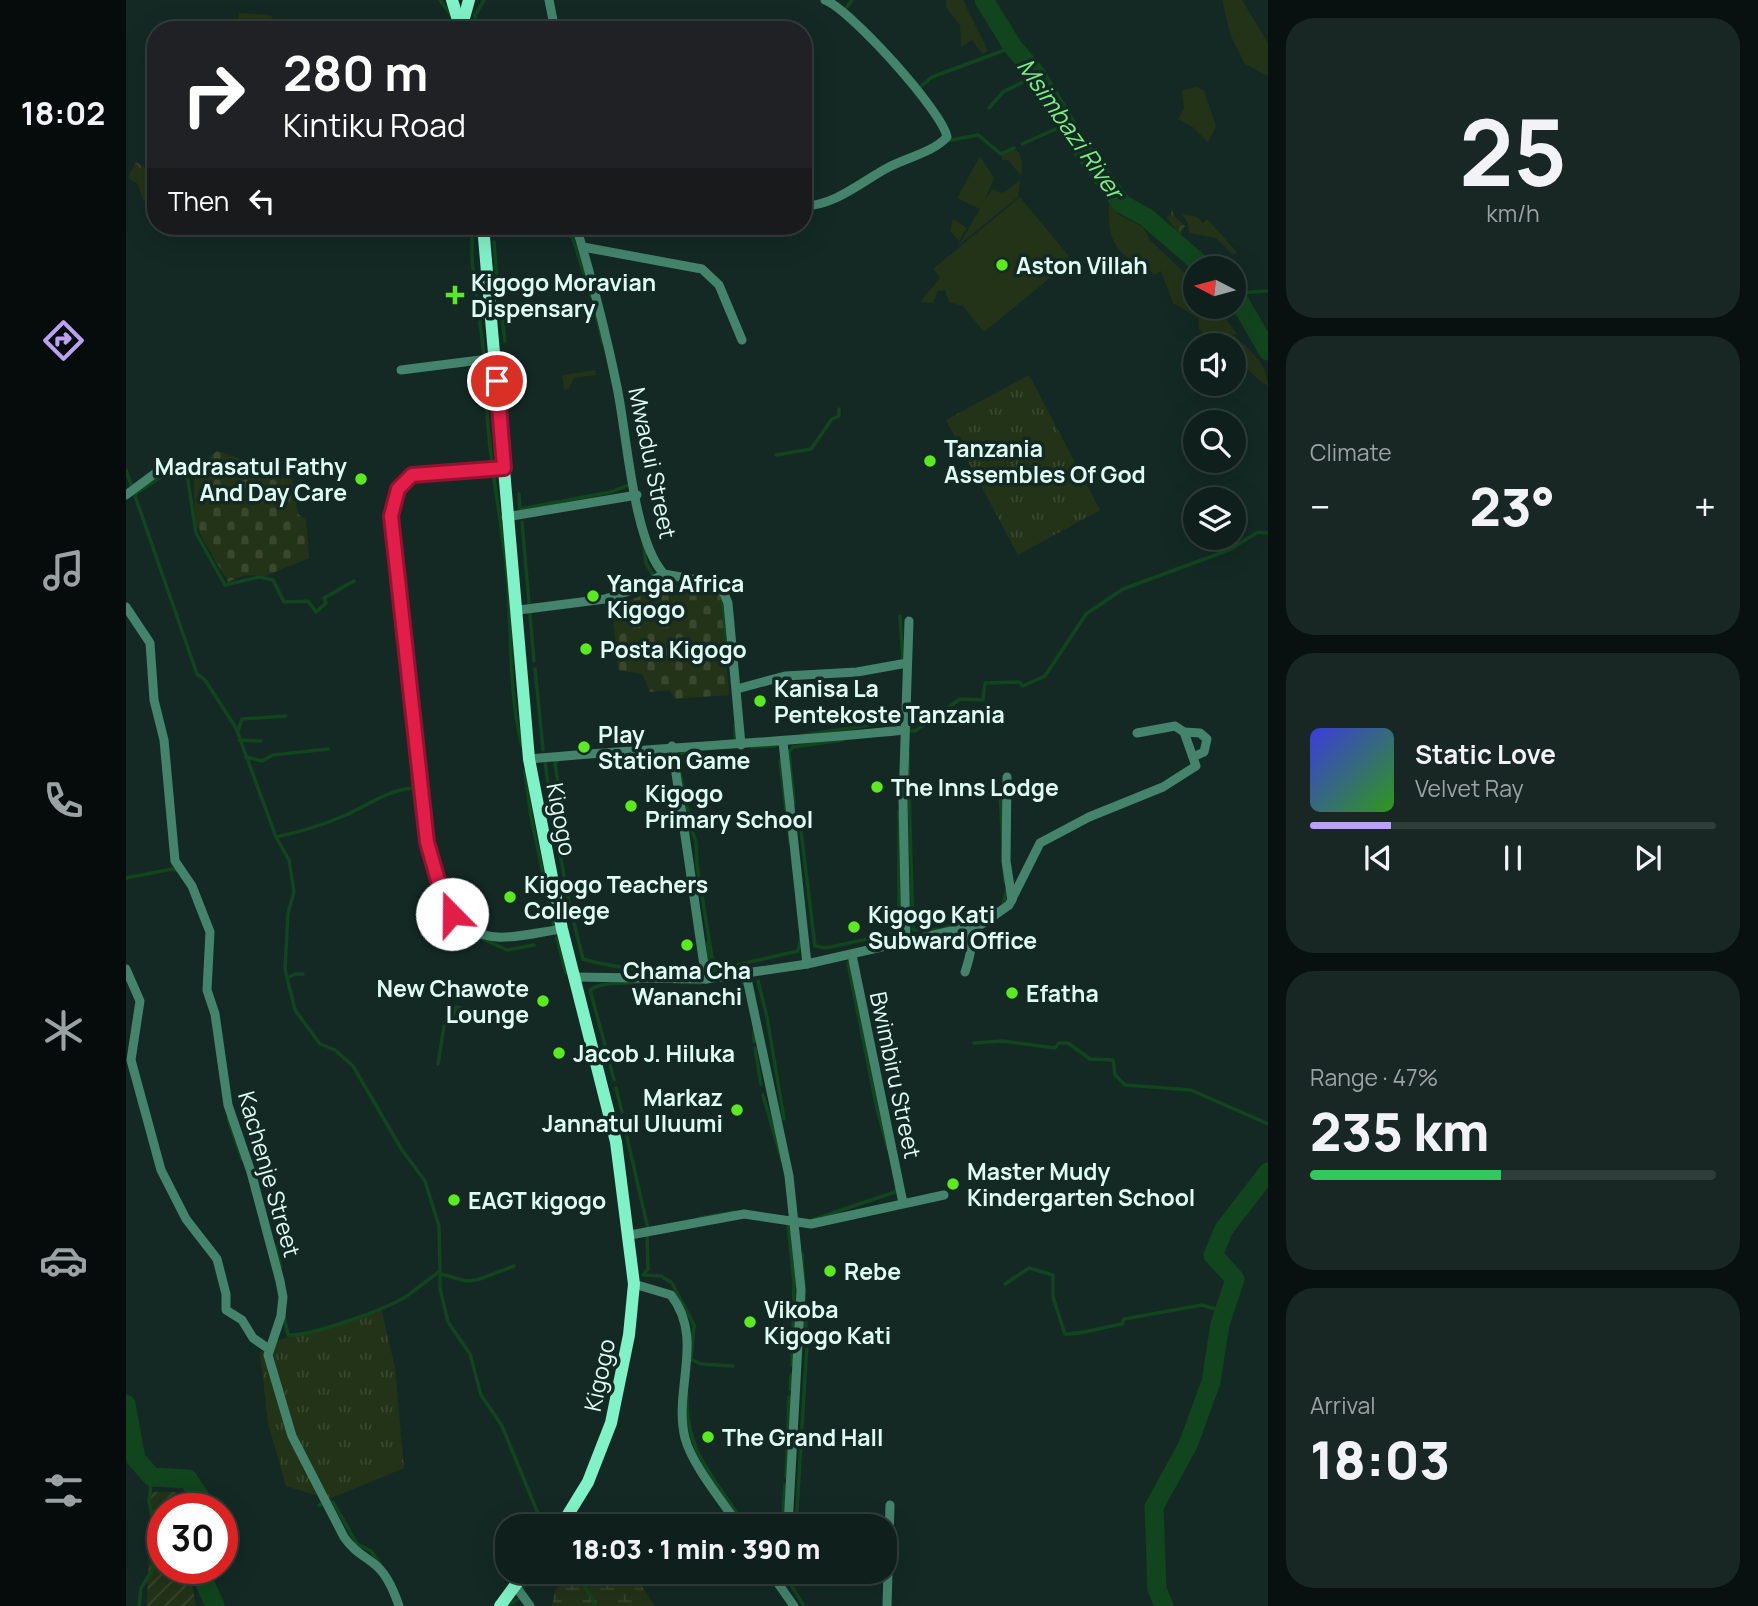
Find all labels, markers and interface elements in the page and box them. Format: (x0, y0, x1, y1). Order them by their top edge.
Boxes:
text: 280 m (283, 39, 428, 106)
icon: right (168, 49, 259, 140)
water label: Msimbazi River (1010, 51, 1134, 208)
text: 25 (1459, 89, 1567, 213)
text: 18:02 (21, 91, 105, 135)
text: Kintiku Road (283, 103, 466, 147)
icon: left (243, 182, 281, 220)
text: Then (168, 183, 229, 219)
text: km/h (1486, 197, 1540, 229)
place label: Aston Villah (1016, 249, 1148, 281)
north arrow (1183, 256, 1246, 318)
map controls (1183, 256, 1246, 550)
marker: Aston Villah (994, 257, 1010, 273)
place label: Kigogo Moravian Dispensary (471, 266, 656, 324)
marker: Kigogo Moravian Dispensary (445, 285, 465, 305)
icon: directions (39, 316, 88, 365)
button: sound (1183, 333, 1246, 396)
pin (467, 351, 527, 411)
icon: arrive (478, 362, 516, 400)
street label: Mwadui Street (621, 384, 685, 542)
button: search (1183, 410, 1246, 473)
place label: Tanzania Assembles Of God (944, 432, 1146, 490)
text: Climate (1310, 436, 1392, 468)
place label: Madrasatul Fathy And Day Care (155, 450, 347, 508)
marker: Tanzania Assembles Of God (922, 453, 938, 469)
marker: Madrasatul Fathy And Day Care (353, 471, 369, 487)
text: 23° (1470, 471, 1555, 542)
text: − (1310, 480, 1331, 532)
text: + (1694, 480, 1716, 532)
button: layers (1183, 487, 1246, 550)
icon: music (39, 546, 88, 595)
place label: Yanga Africa Kigogo (607, 567, 744, 625)
marker: Yanga Africa Kigogo (585, 588, 601, 604)
place label: Posta Kigogo (600, 633, 747, 665)
marker: Posta Kigogo (578, 641, 594, 657)
place label: Kanisa La Pentekoste Tanzania (774, 672, 1005, 730)
marker: Kanisa La Pentekoste Tanzania (752, 693, 768, 709)
place label: Play Station Game (598, 718, 751, 776)
text: Static Love (1415, 736, 1556, 772)
marker: Play Station Game (576, 739, 592, 755)
place label: The Inns Lodge (891, 771, 1059, 803)
text: Velvet Ray (1415, 772, 1524, 804)
icon: phone (39, 776, 88, 825)
place label: Kigogo Primary School (645, 777, 813, 835)
marker: The Inns Lodge (869, 779, 885, 795)
street label: Kigogo (539, 780, 585, 858)
marker: Kigogo Primary School (623, 798, 639, 814)
icon: previous (1359, 839, 1397, 877)
icon: pause (1494, 839, 1532, 877)
icon: next (1629, 839, 1667, 877)
place label: Kigogo Teachers College (524, 868, 708, 926)
position arrow (415, 877, 489, 951)
marker: Kigogo Teachers College (502, 889, 518, 905)
place label: Kigogo Kati Subward Office (868, 898, 1037, 956)
marker: Kigogo Kati Subward Office (846, 919, 862, 935)
marker: Chama Cha Wananchi (679, 937, 695, 953)
place label: Chama Cha Wananchi (623, 954, 751, 1012)
place label: New Chawote Lounge (377, 972, 529, 1030)
place label: Efatha (1026, 977, 1099, 1009)
marker: Efatha (1004, 985, 1020, 1001)
street label: Bwimbiru Street (863, 989, 929, 1161)
marker: New Chawote Lounge (535, 993, 551, 1009)
icon: climate (39, 1006, 88, 1055)
place label: Jacob J. Hiluka (573, 1037, 735, 1069)
marker: Jacob J. Hiluka (551, 1045, 567, 1061)
text: Range · 47% (1310, 1061, 1438, 1093)
place label: Markaz Jannatul Uluumi (542, 1081, 723, 1139)
street label: Kachenje Street (231, 1087, 309, 1261)
text: 235 km (1310, 1096, 1490, 1167)
marker: Markaz Jannatul Uluumi (729, 1102, 745, 1118)
place label: Master Mudy Kindergarten School (967, 1155, 1195, 1213)
marker: Master Mudy Kindergarten School (945, 1176, 961, 1192)
place label: EAGT kigogo (468, 1184, 606, 1216)
marker: EAGT kigogo (446, 1192, 462, 1208)
icon: car (39, 1236, 88, 1285)
place label: Rebe (844, 1255, 901, 1287)
marker: Rebe (822, 1263, 838, 1279)
place label: Vikoba Kigogo Kati (764, 1293, 891, 1351)
marker: Vikoba Kigogo Kati (742, 1314, 758, 1330)
street label: Kigogo (576, 1336, 622, 1414)
text: Arrival (1310, 1389, 1376, 1421)
place label: The Grand Hall (722, 1421, 884, 1453)
text: 18:03 (1310, 1424, 1450, 1495)
marker: The Grand Hall (700, 1429, 716, 1445)
icon: filters (39, 1466, 88, 1515)
speed limit sign: 30 (147, 1493, 238, 1584)
text: 18:03 · 1 min · 390 m (572, 1531, 820, 1567)

